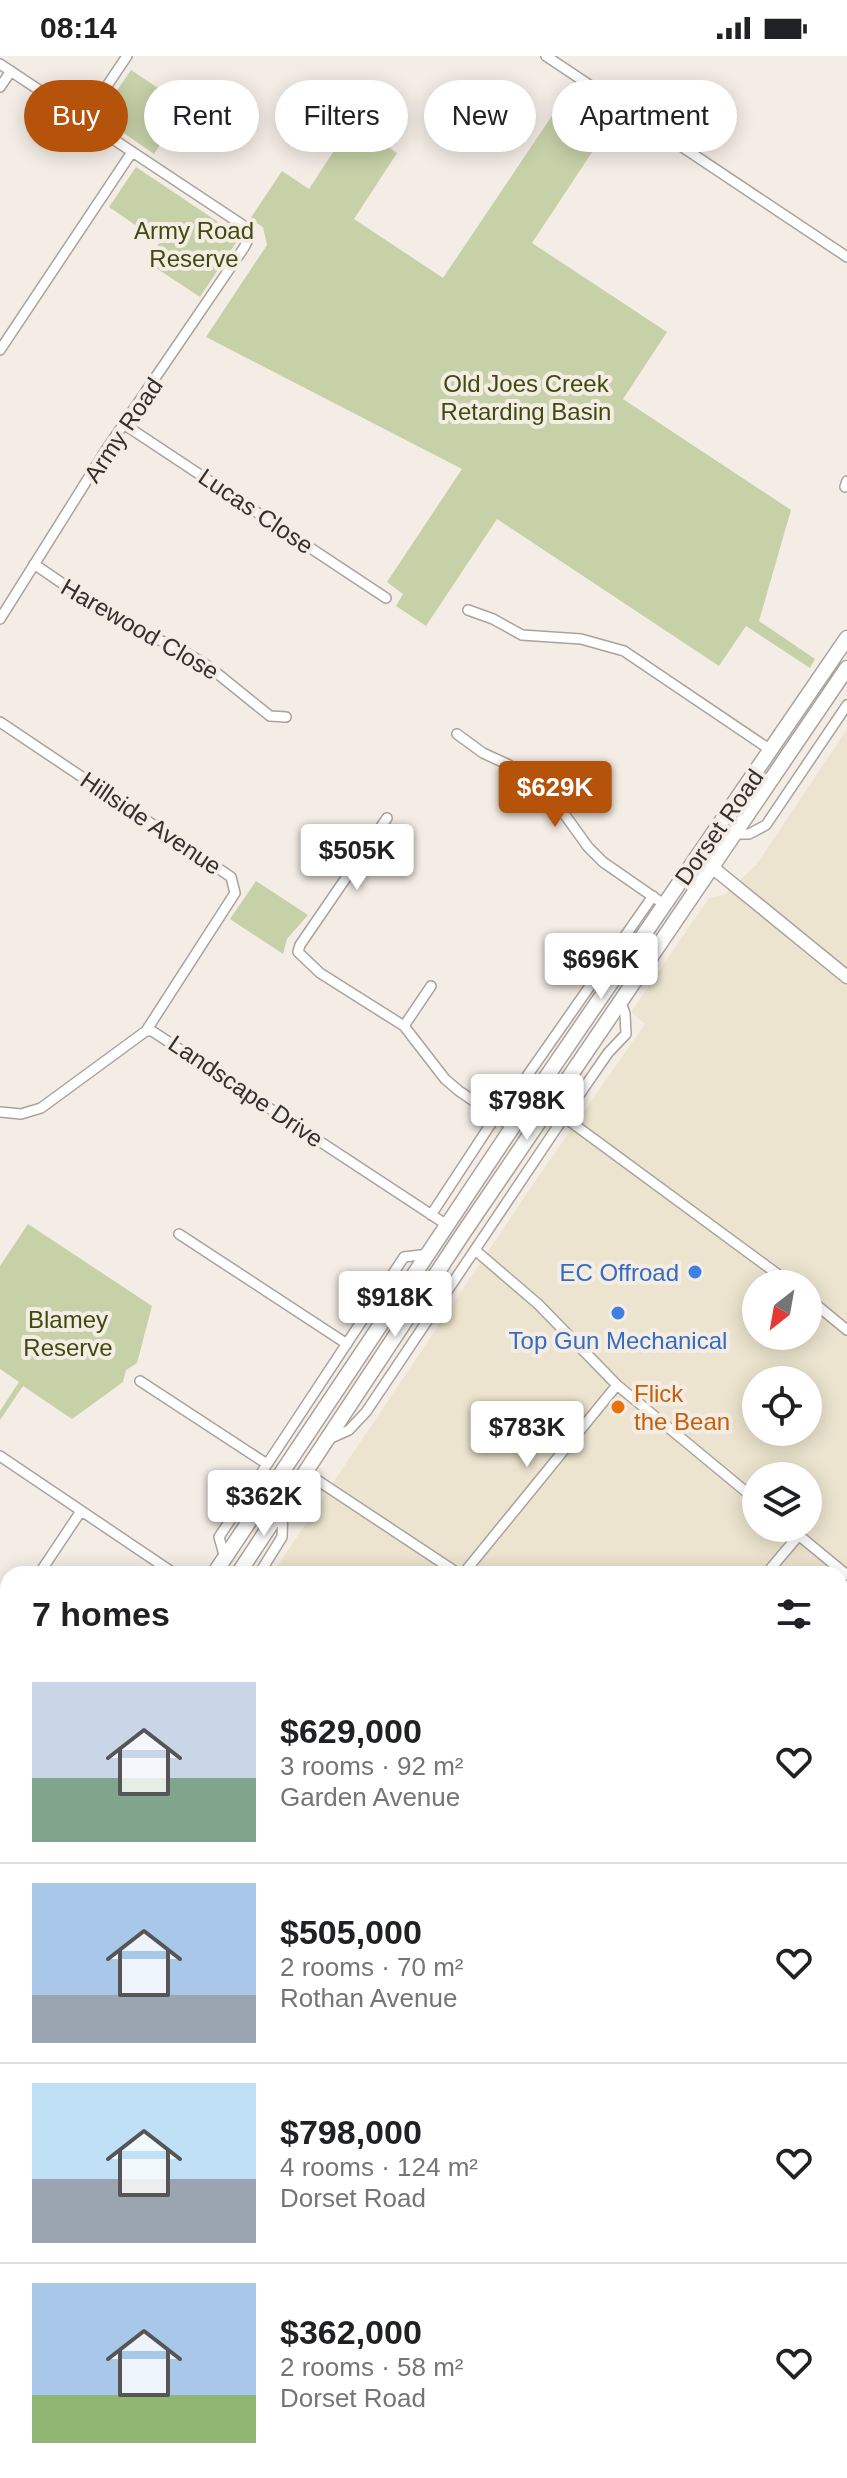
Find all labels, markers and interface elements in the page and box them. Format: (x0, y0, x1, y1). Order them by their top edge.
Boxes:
text: 08:14 (40, 11, 117, 44)
chip: Buy (24, 80, 128, 152)
chip: Rent (144, 80, 259, 152)
chip: Filters (275, 80, 408, 152)
chip: New (424, 80, 536, 152)
chip: Apartment (552, 80, 737, 152)
park label: Army Road Reserve (134, 217, 254, 272)
park label: Old Joes Creek Retarding Basin (441, 370, 611, 425)
street label: Army Road (78, 373, 168, 487)
street label: Lucas Close (194, 463, 318, 559)
street label: Harewood Close (56, 573, 224, 685)
pin: $629K (499, 761, 611, 829)
street label: Dorset Road (669, 764, 769, 890)
street label: Hillside Avenue (76, 766, 226, 880)
text: $629K (517, 772, 593, 802)
pin: $505K (301, 824, 413, 892)
text: $505K (319, 835, 395, 865)
pin: $696K (545, 933, 657, 1001)
text: $696K (563, 944, 639, 974)
street label: Landscape Drive (164, 1029, 328, 1153)
pin: $798K (471, 1074, 583, 1142)
text: $798K (489, 1085, 565, 1115)
place label: EC Offroad (559, 1259, 679, 1286)
marker: EC Offroad (686, 1263, 704, 1281)
north arrow (742, 1270, 822, 1350)
map controls (742, 1270, 822, 1542)
pin: $918K (339, 1271, 451, 1339)
text: $918K (357, 1282, 433, 1312)
marker: Top Gun Mechanical (609, 1304, 627, 1322)
park label: Blamey Reserve (23, 1306, 113, 1361)
place label: Top Gun Mechanical (509, 1327, 727, 1354)
button: locate (742, 1366, 822, 1446)
place label: Flick the Bean (634, 1380, 730, 1435)
marker: Flick the Bean (609, 1398, 627, 1416)
pin: $783K (471, 1401, 583, 1469)
text: $783K (489, 1412, 565, 1442)
button: layers (742, 1462, 822, 1542)
pin: $362K (208, 1470, 320, 1538)
text: $362K (226, 1481, 302, 1511)
icon: filters (772, 1592, 816, 1636)
text: 7 homes (32, 1595, 170, 1633)
text: $629,000 (280, 1712, 422, 1750)
icon: home (96, 1714, 192, 1810)
icon: heart (772, 1740, 816, 1784)
text: 3 rooms · 92 m² (280, 1751, 464, 1781)
text: Garden Avenue (280, 1782, 460, 1812)
text: $505,000 (280, 1913, 422, 1951)
icon: home (96, 1915, 192, 2011)
icon: heart (772, 1941, 816, 1985)
text: 2 rooms · 70 m² (280, 1952, 464, 1982)
text: Rothan Avenue (280, 1983, 457, 2013)
text: $798,000 (280, 2113, 422, 2151)
icon: home (96, 2115, 192, 2211)
icon: heart (772, 2141, 816, 2185)
text: 4 rooms · 124 m² (280, 2152, 478, 2182)
text: Dorset Road (280, 2183, 426, 2213)
text: $362,000 (280, 2313, 422, 2351)
icon: home (96, 2315, 192, 2411)
icon: heart (772, 2341, 816, 2385)
text: 2 rooms · 58 m² (280, 2352, 464, 2382)
text: Dorset Road (280, 2383, 426, 2413)

